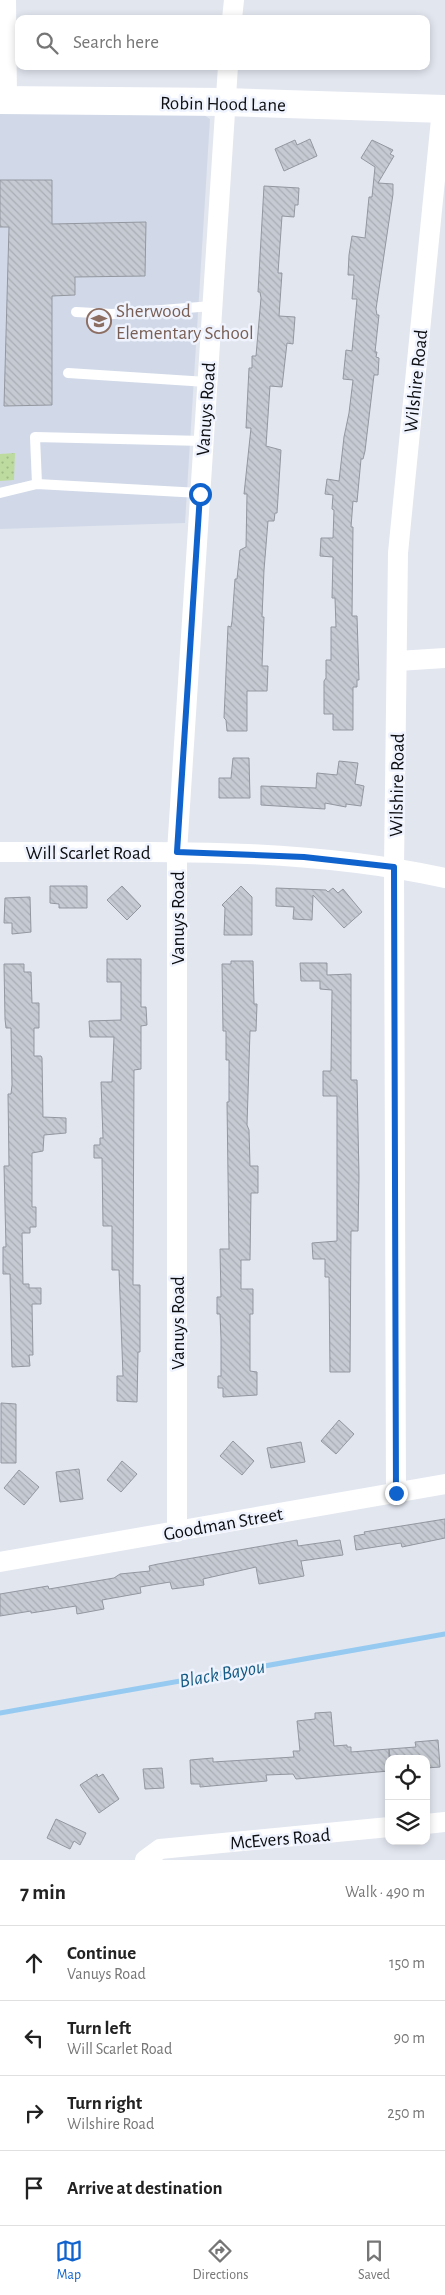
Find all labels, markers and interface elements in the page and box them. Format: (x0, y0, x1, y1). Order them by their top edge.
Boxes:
search box (15, 15, 430, 70)
icon: search (33, 29, 61, 57)
text: Search here (73, 33, 159, 52)
street label: Robin Hood Lane (160, 94, 286, 115)
place label: Sherwood Elementary School (116, 302, 254, 343)
school or university icon: Sherwood Elementary School (86, 308, 112, 334)
street label: Wilshire Road (402, 329, 431, 434)
street label: Vanuys Road (194, 362, 219, 456)
route start (189, 483, 212, 506)
street label: Wilshire Road (387, 733, 408, 837)
street label: Will Scarlet Road (26, 844, 151, 863)
street label: Vanuys Road (169, 871, 188, 965)
street label: Vanuys Road (169, 1276, 188, 1370)
route end (385, 1482, 408, 1505)
street label: Goodman Street (162, 1505, 284, 1544)
water label: Black Bayou (178, 1657, 267, 1691)
map controls (385, 1755, 430, 1845)
button: locate (385, 1755, 430, 1800)
button: layers (385, 1800, 430, 1845)
street label: McEvers Road (229, 1826, 331, 1853)
text: 7 min (20, 1882, 66, 1903)
text: Walk · 490 m (345, 1884, 425, 1900)
text: Continue (67, 1944, 136, 1963)
icon: ahead (20, 1949, 48, 1977)
text: 150 m (389, 1955, 425, 1971)
text: Vanuys Road (67, 1966, 146, 1982)
text: Turn left (67, 2019, 131, 2038)
icon: left (20, 2024, 48, 2052)
text: 90 m (394, 2030, 425, 2046)
text: Will Scarlet Road (67, 2041, 172, 2057)
text: Turn right (67, 2094, 142, 2113)
icon: right (20, 2099, 48, 2127)
text: 250 m (387, 2105, 425, 2121)
text: Wilshire Road (67, 2116, 154, 2132)
icon: arrive (20, 2174, 48, 2202)
text: Arrive at destination (67, 2179, 223, 2198)
tab: Map (55, 2237, 83, 2284)
tab: Directions (193, 2237, 248, 2284)
tab: Saved (358, 2237, 390, 2284)

